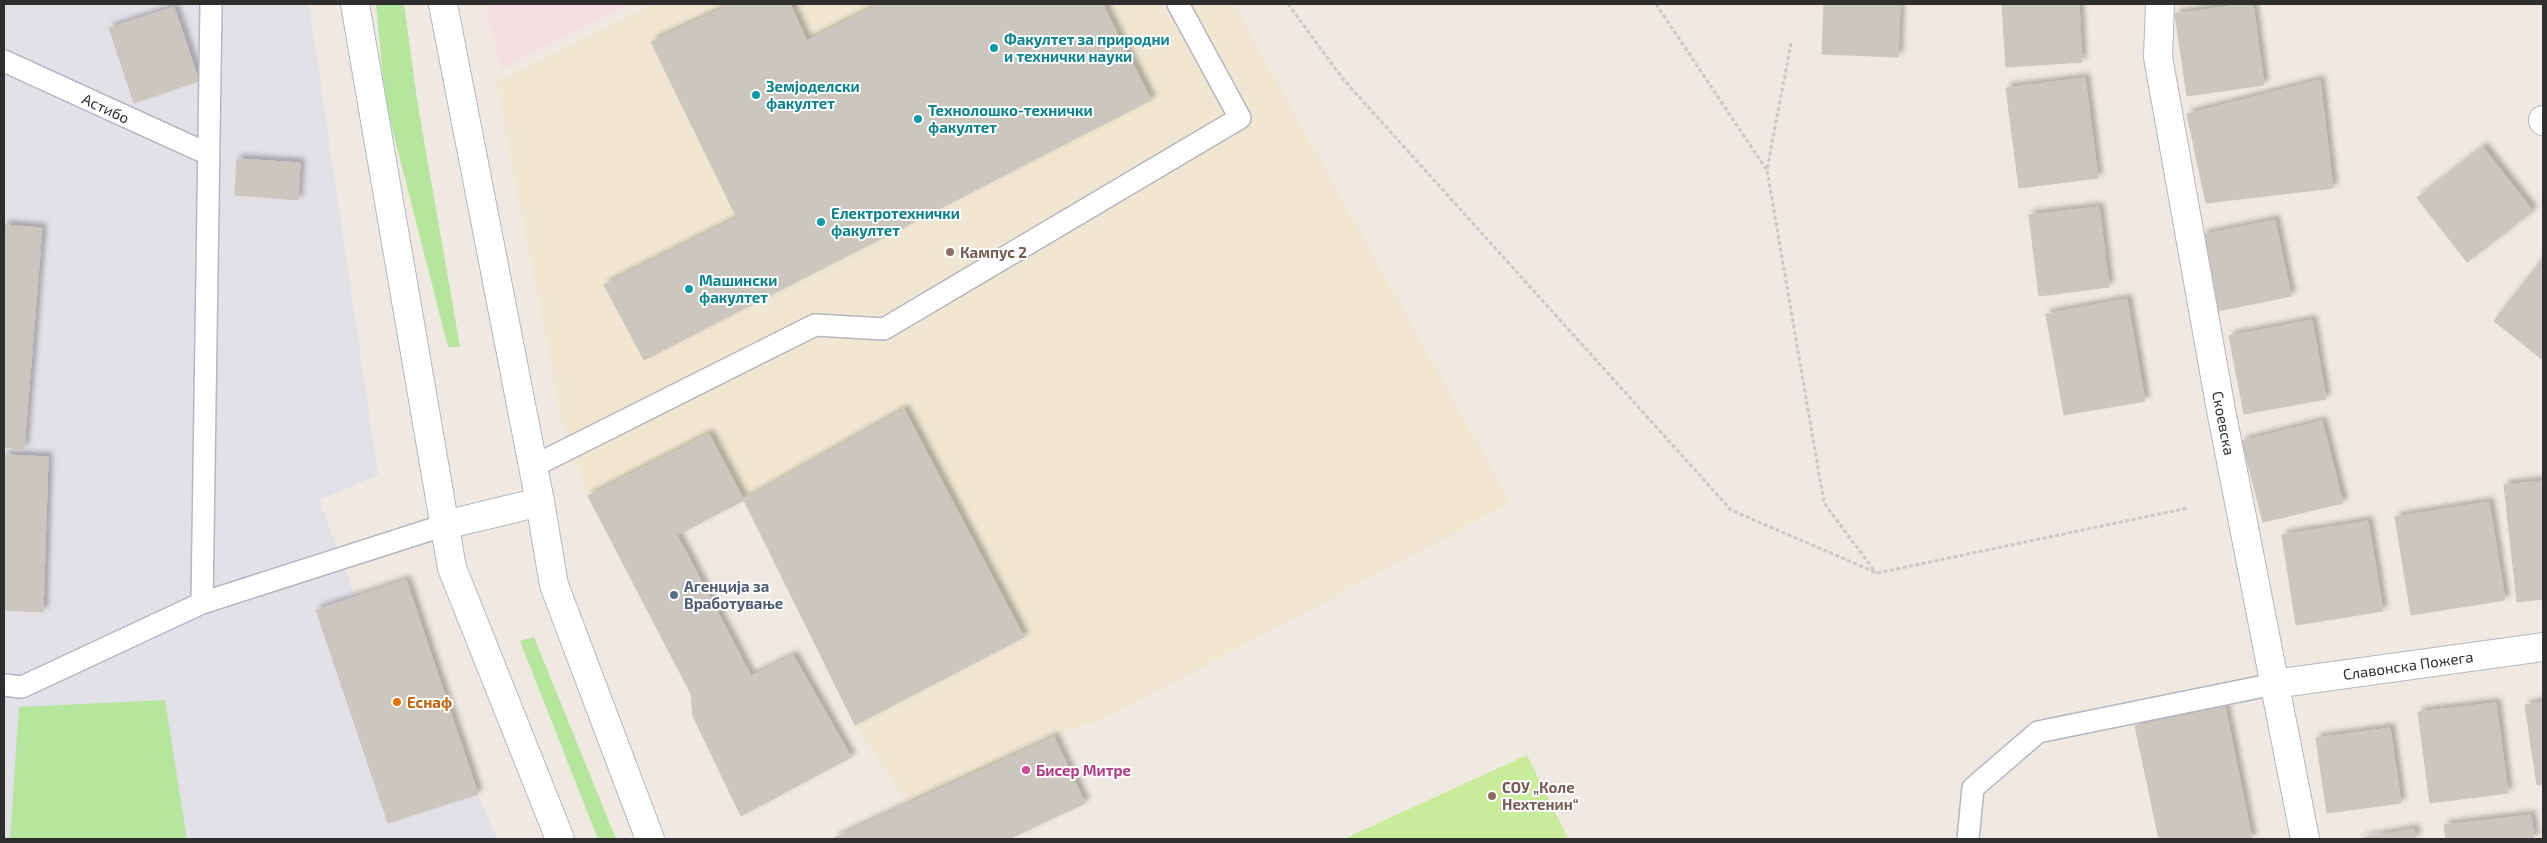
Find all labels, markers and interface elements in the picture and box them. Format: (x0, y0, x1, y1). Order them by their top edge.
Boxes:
place label: Факултет за природни и технички науки (1004, 30, 1170, 65)
marker: Факултет за природни и технички науки (988, 42, 1000, 54)
place label: Земјоделски факултет (766, 77, 860, 112)
street label: Астибо (80, 89, 132, 127)
marker: Земјоделски факултет (750, 89, 762, 101)
place label: Технолошко-технички факултет (928, 101, 1093, 136)
marker: Технолошко-технички факултет (912, 113, 924, 125)
place label: Електротехнички факултет (831, 204, 960, 239)
marker: Електротехнички факултет (815, 216, 827, 228)
place label: Кампус 2 (960, 243, 1027, 261)
marker: Кампус 2 (944, 246, 956, 258)
place label: Машински факултет (699, 271, 777, 306)
marker: Машински факултет (683, 283, 695, 295)
street label: Скоевска (2209, 389, 2239, 457)
place label: Агенција за Вработување (684, 577, 783, 612)
marker: Агенција за Вработување (668, 589, 680, 601)
street label: Славонска Пожега (2342, 647, 2474, 683)
place label: Еснаф (407, 693, 452, 711)
marker: Еснаф (391, 696, 403, 708)
place label: Бисер Митре (1036, 761, 1131, 779)
marker: Бисер Митре (1020, 764, 1032, 776)
place label: СОУ „Коле Нехтенин“ (1502, 778, 1579, 813)
marker: СОУ „Коле Нехтенин“ (1486, 790, 1498, 802)

